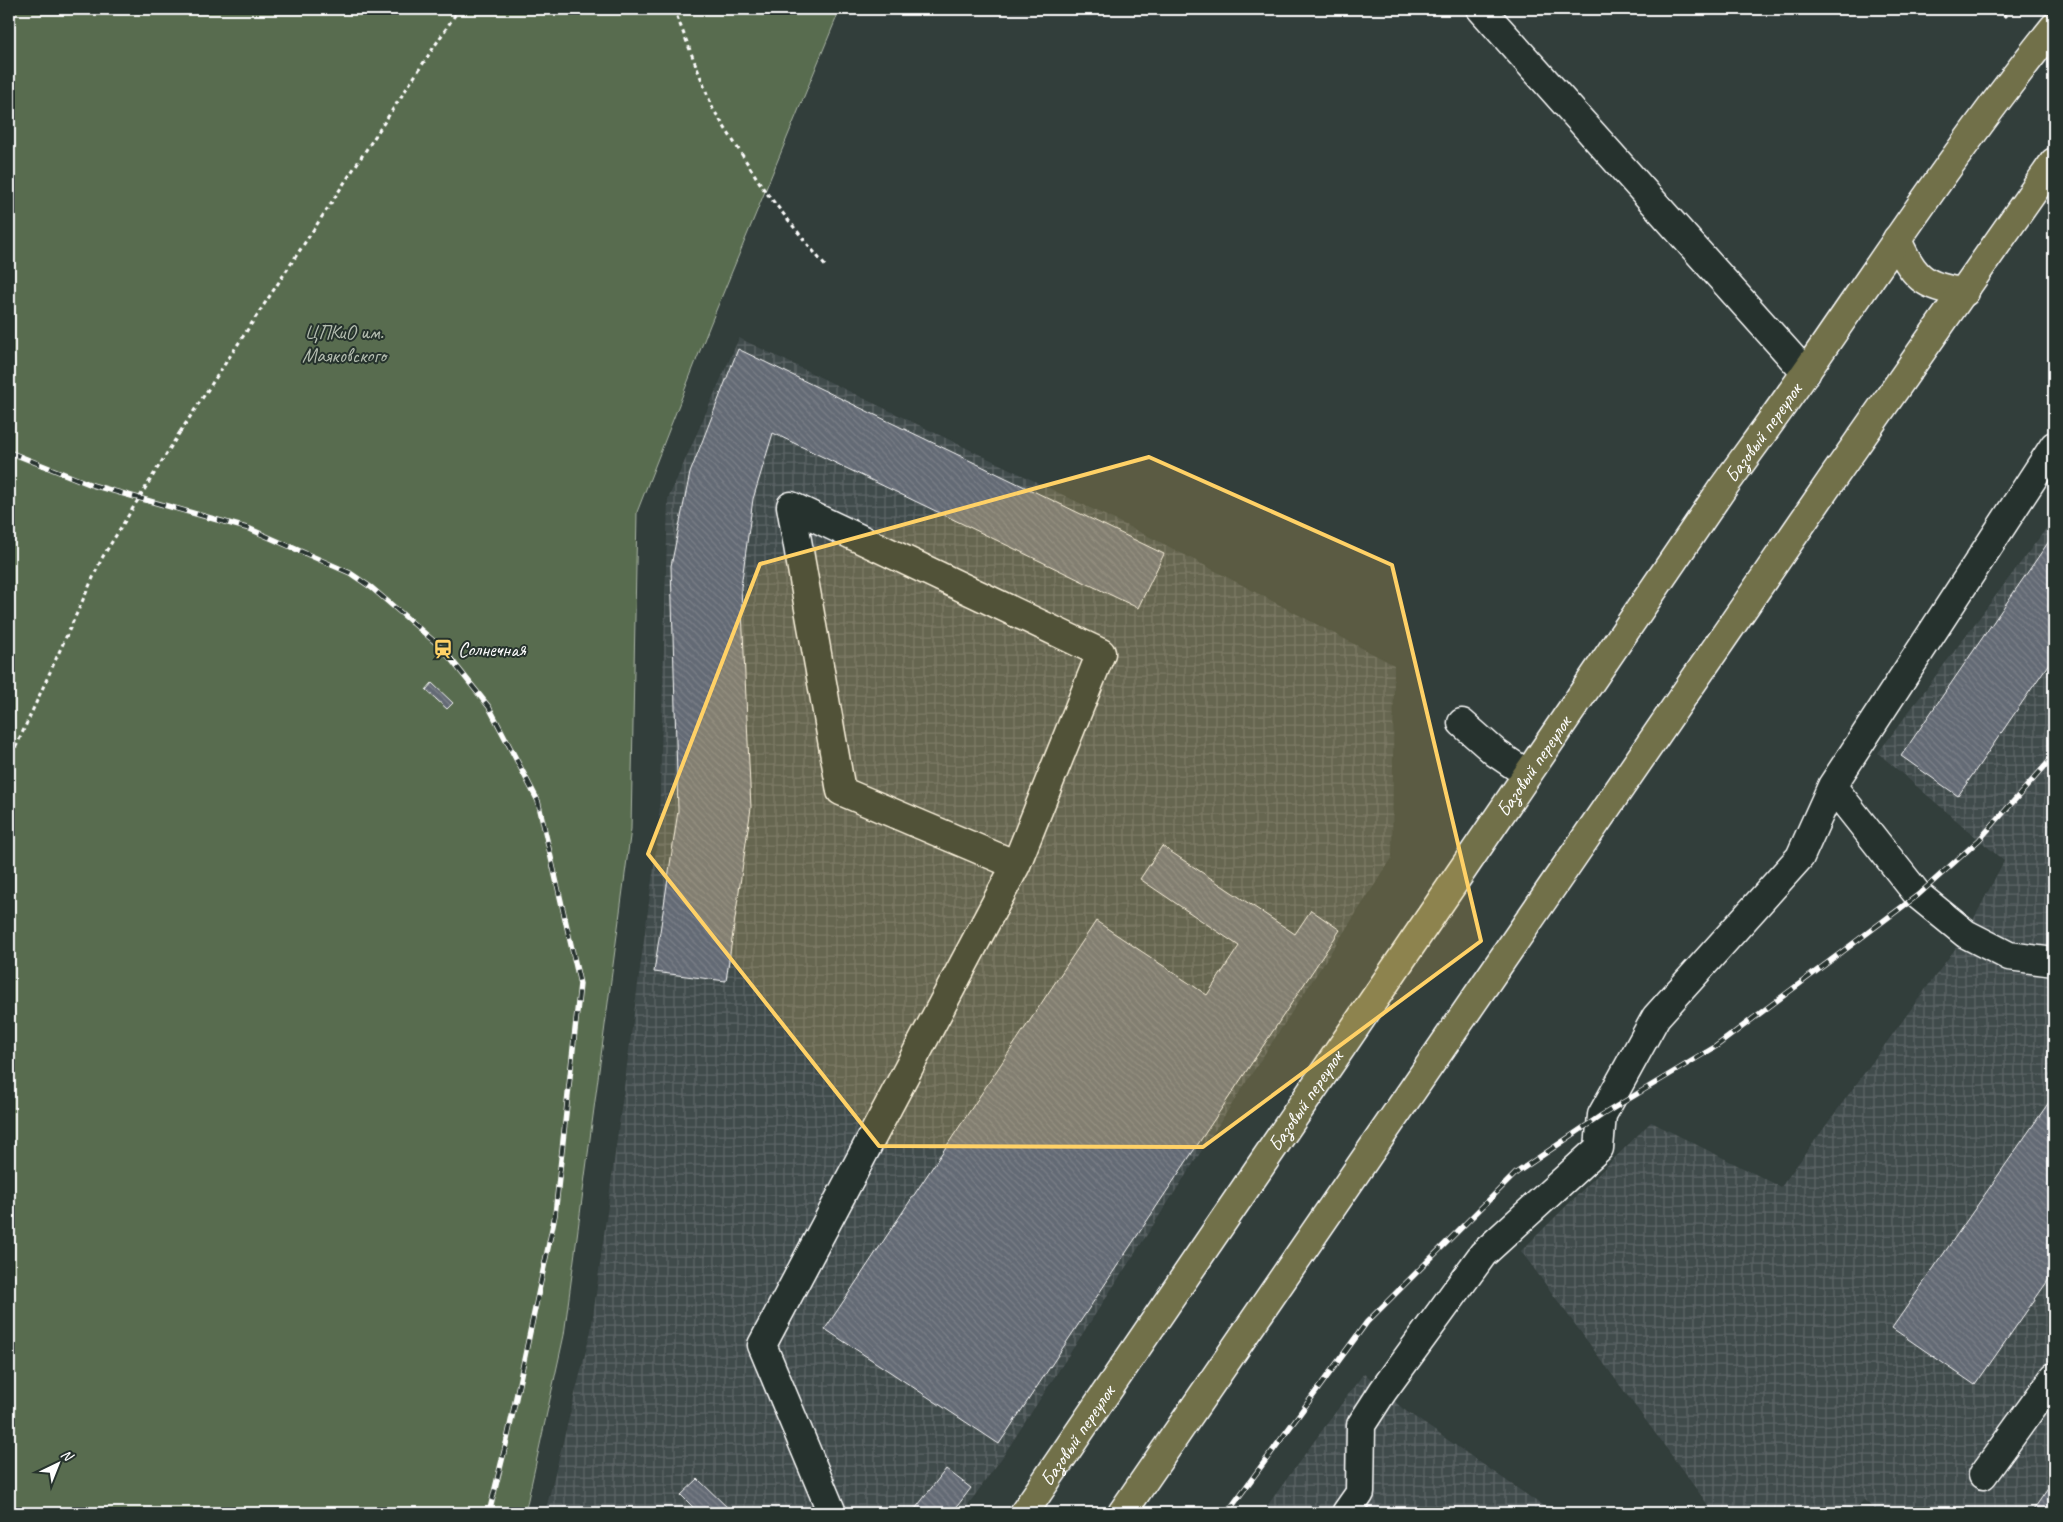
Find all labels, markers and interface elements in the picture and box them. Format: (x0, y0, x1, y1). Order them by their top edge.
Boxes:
park label: ЦПКиО им. Маяковского (302, 320, 388, 368)
street label: Базовый переулок (1719, 377, 1808, 487)
place label: Солнечная (458, 637, 526, 662)
station icon: Солнечная (432, 638, 454, 660)
street label: Базовый переулок (1490, 710, 1578, 821)
street label: Базовый переулок (1262, 1044, 1350, 1156)
street label: Базовый переулок (1034, 1379, 1121, 1491)
north arrow (32, 1440, 82, 1490)
text: N (58, 1446, 77, 1466)

